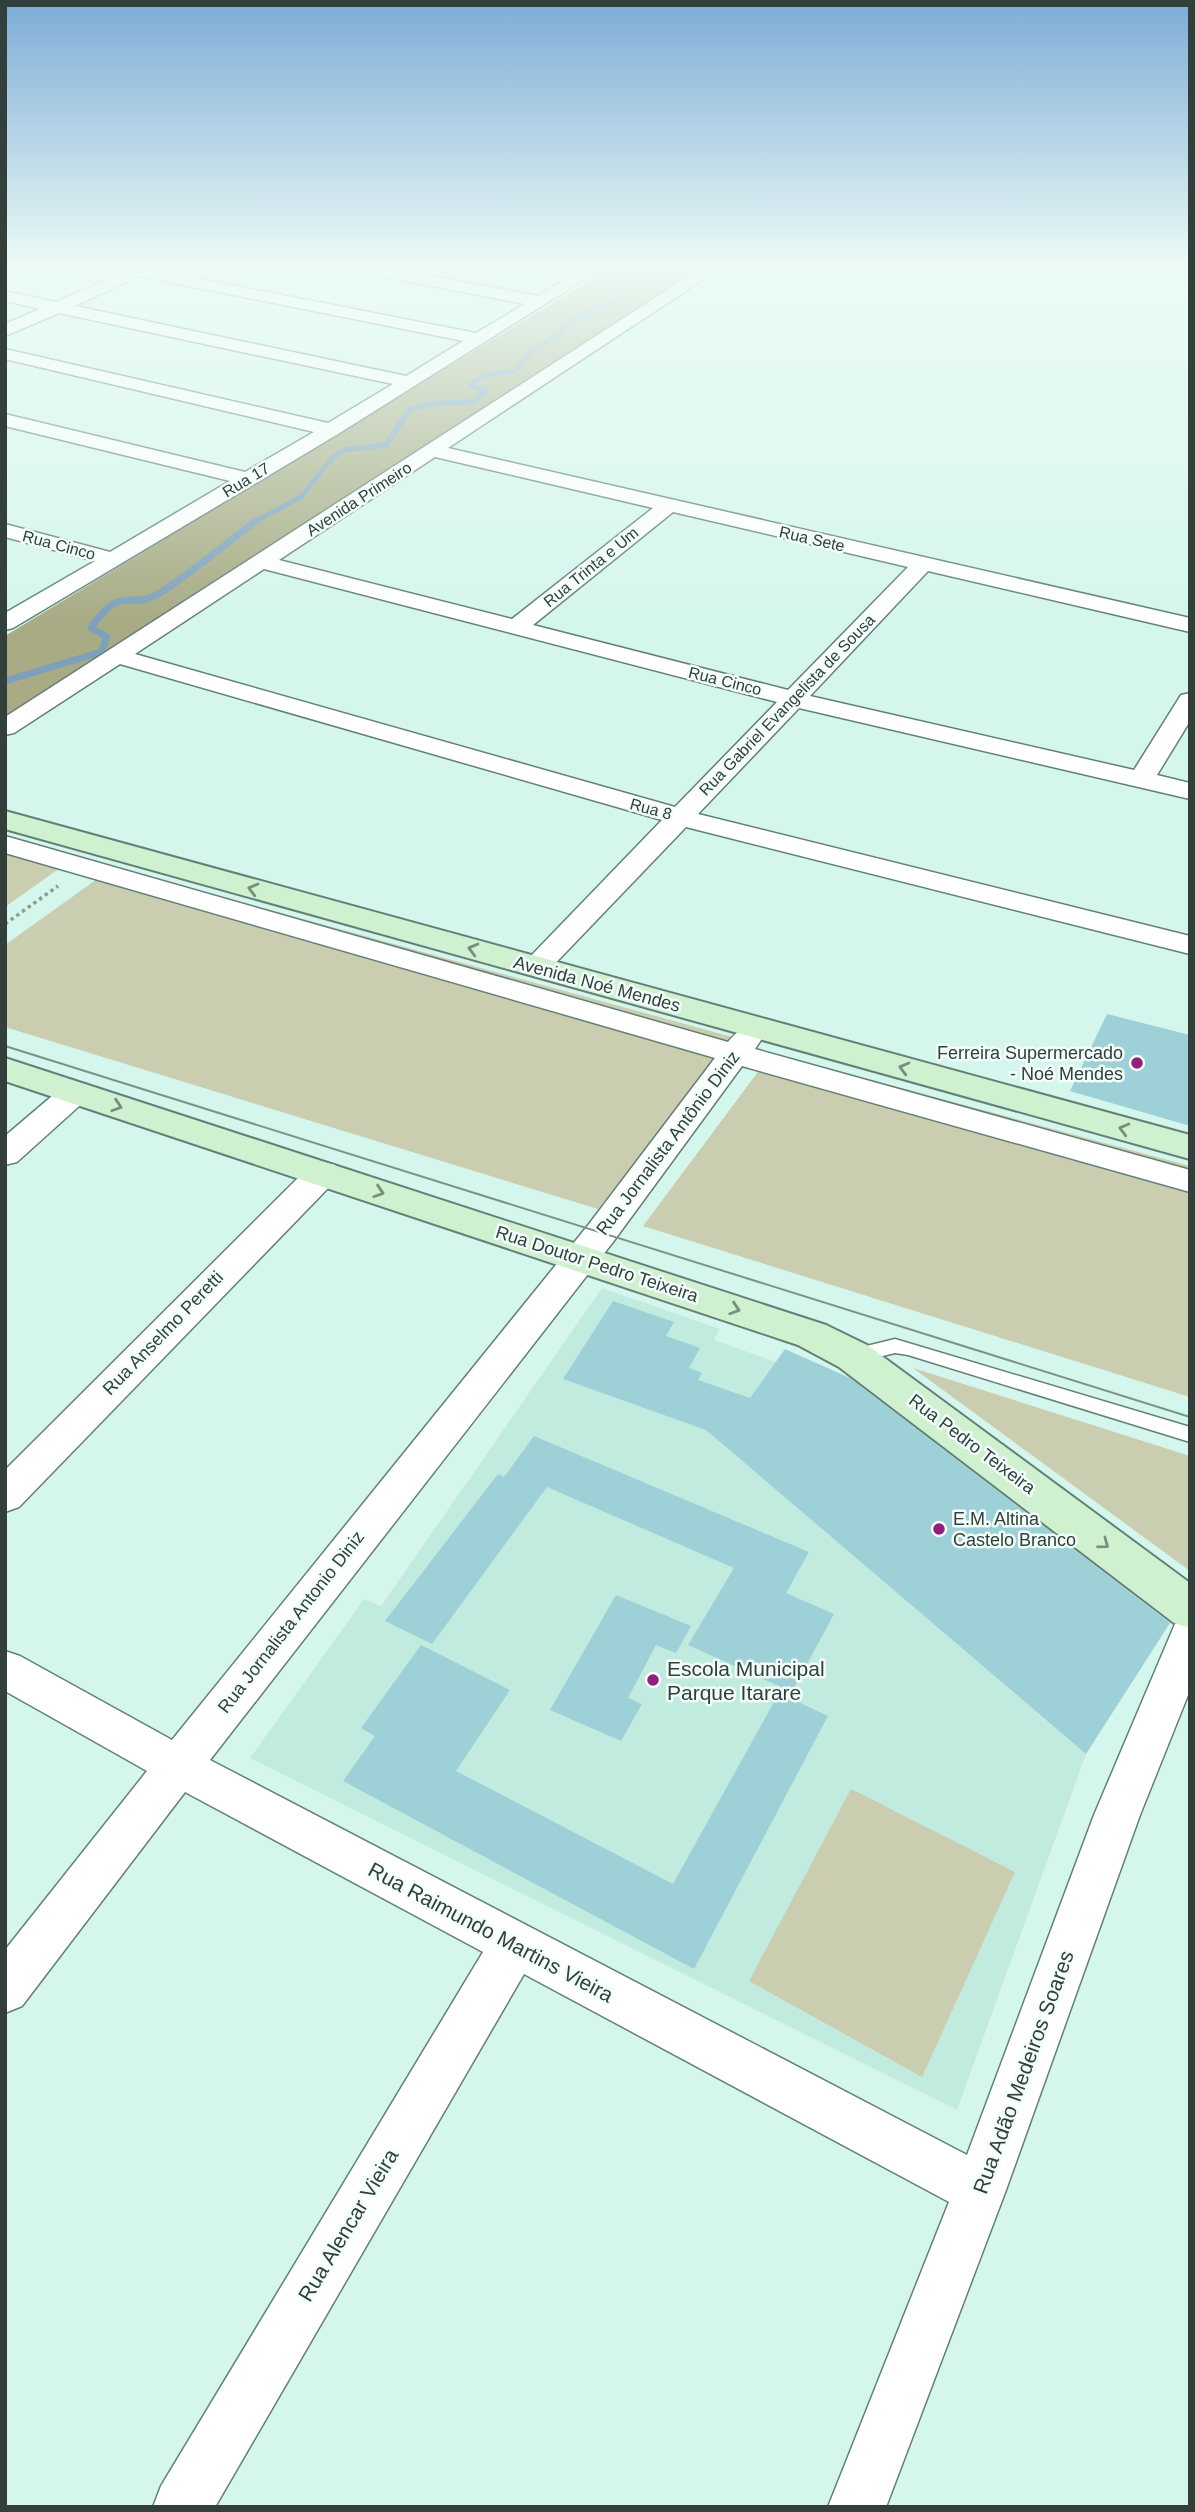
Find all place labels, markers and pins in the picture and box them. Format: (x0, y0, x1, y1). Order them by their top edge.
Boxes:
place label: Ferreira Supermercado - Noé Mendes (937, 1043, 1123, 1084)
marker: Ferreira Supermercado - Noé Mendes (1129, 1055, 1145, 1071)
place label: E.M. Altina Castelo Branco (953, 1509, 1076, 1550)
marker: E.M. Altina Castelo Branco (931, 1521, 947, 1537)
place label: Escola Municipal Parque Itarare (667, 1657, 825, 1704)
marker: Escola Municipal Parque Itarare (645, 1672, 661, 1688)

